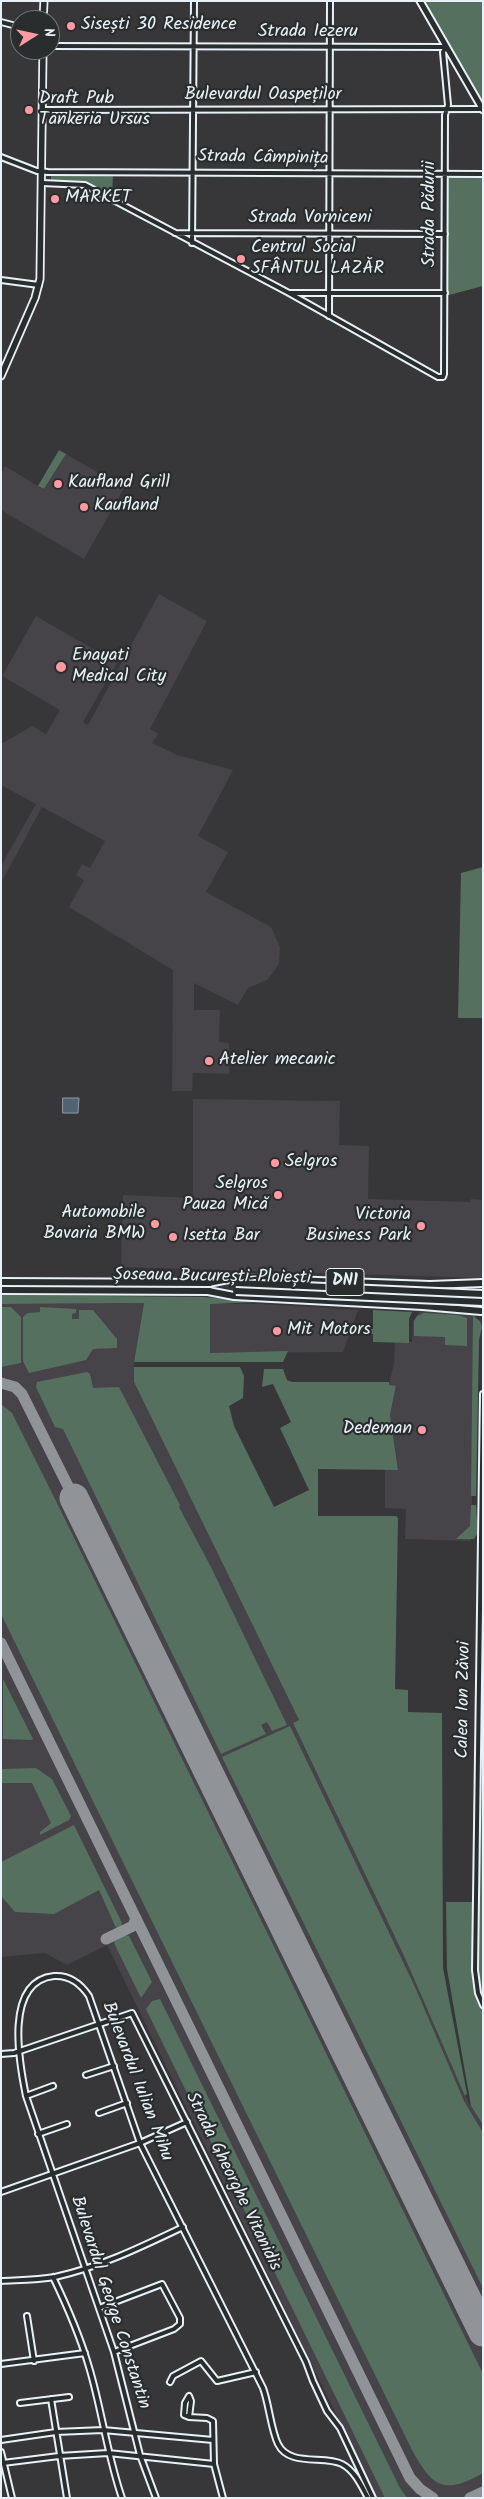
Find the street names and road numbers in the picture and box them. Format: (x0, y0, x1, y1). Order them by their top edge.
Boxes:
street label: Strada Iezeru (258, 22, 358, 44)
street label: Bulevardul Oaspeților (184, 85, 342, 107)
street label: Strada Câmpinița (197, 147, 329, 171)
street label: Strada Pădurii (420, 161, 442, 267)
street label: Strada Vorniceni (248, 208, 372, 230)
street label: Șoseaua București-Ploiești (113, 1265, 311, 1291)
road number: DN1 (326, 1268, 364, 1295)
street label: Calea Ion Zăvoi (453, 1641, 477, 1759)
street label: Bulevardul Iulian Mihu (96, 1999, 176, 2165)
street label: Strada Gheorghe Vitanidis (179, 2089, 285, 2275)
street label: Bulevardul George Constantin (64, 2194, 154, 2412)

